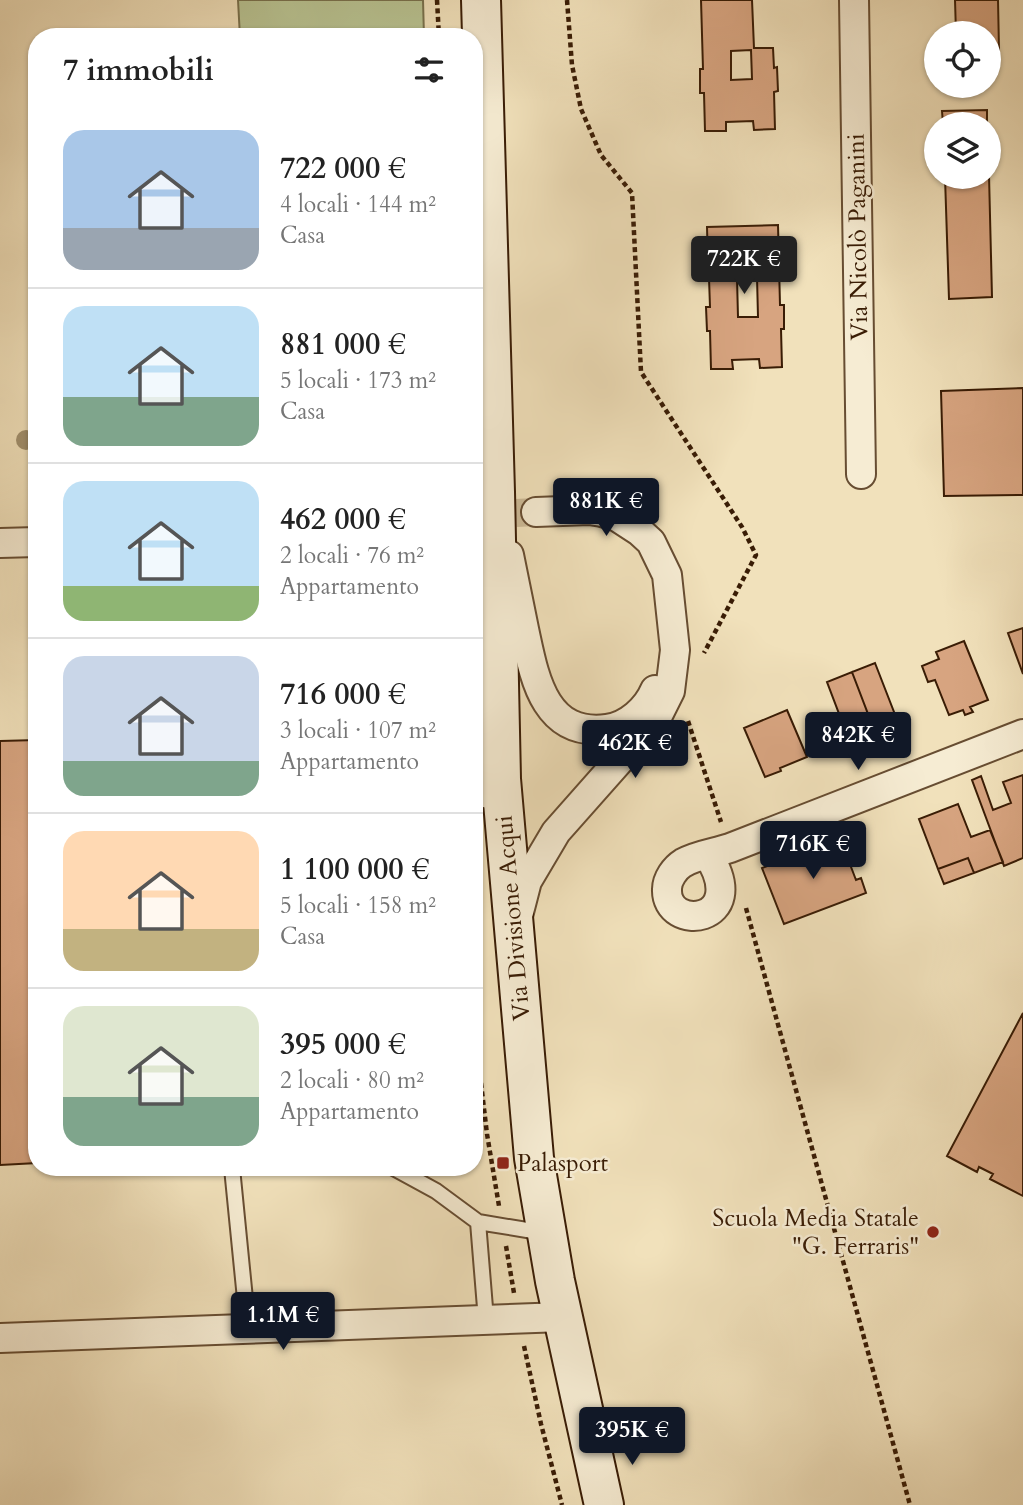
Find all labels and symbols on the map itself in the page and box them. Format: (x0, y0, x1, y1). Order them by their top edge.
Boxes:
street label: Via Nicolò Paganini (840, 133, 876, 341)
pin: 722K € (687, 236, 801, 296)
pin: 881K € (549, 478, 663, 538)
pin: 842K € (801, 712, 915, 772)
pin: 462K € (578, 720, 692, 780)
street label: Via Divisione Acqui (488, 814, 538, 1022)
pin: 716K € (756, 822, 870, 881)
place label: Palasport (517, 1147, 609, 1180)
marker: Palasport (495, 1155, 511, 1171)
place label: Scuola Media Statale "G. Ferraris" (712, 1202, 919, 1263)
marker: Scuola Media Statale "G. Ferraris" (925, 1224, 941, 1240)
pin: 1.1M € (226, 1292, 340, 1352)
pin: 395K € (575, 1408, 689, 1467)

